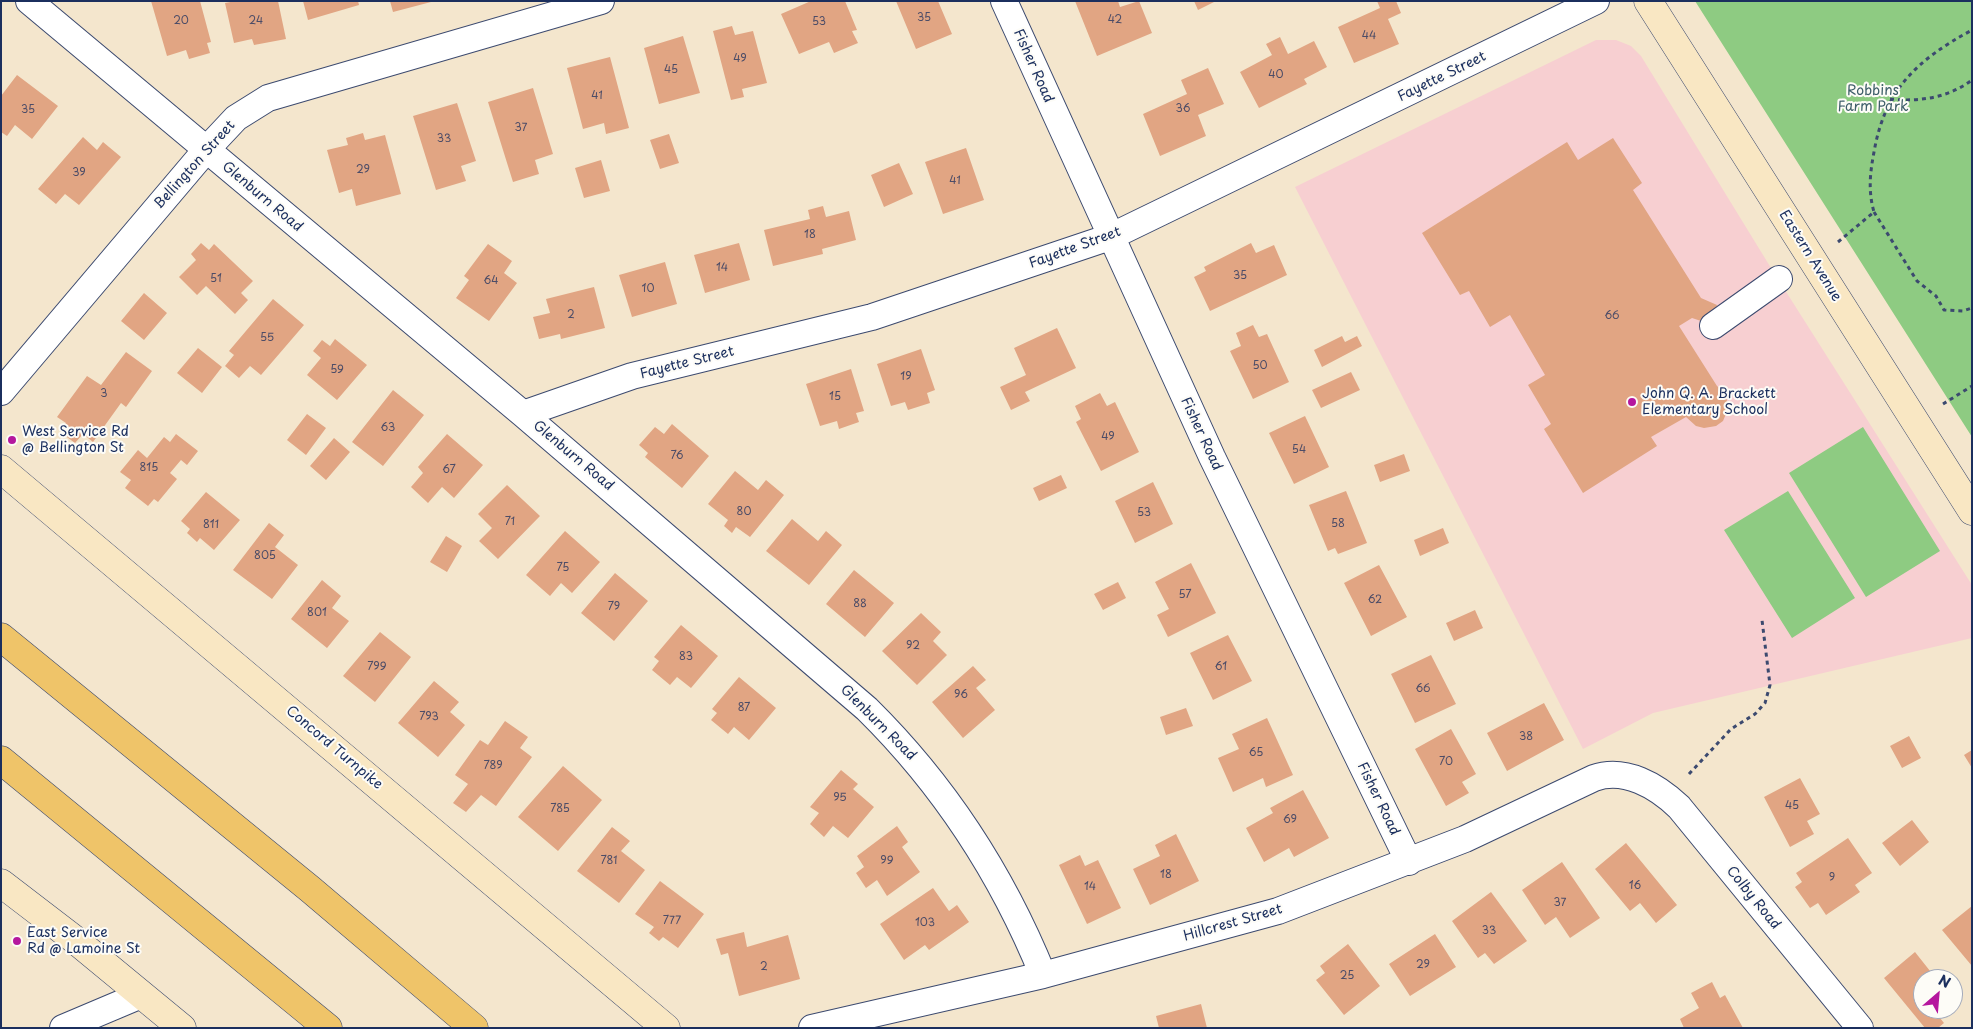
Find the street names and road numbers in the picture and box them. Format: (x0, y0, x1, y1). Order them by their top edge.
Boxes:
street label: Fisher Road (1009, 26, 1057, 106)
street label: Fayette Street (1395, 48, 1489, 106)
street label: Bellington Street (151, 117, 239, 213)
street label: Glenburn Road (218, 158, 306, 236)
street label: Eastern Avenue (1775, 207, 1845, 305)
street label: Fayette Street (1027, 224, 1123, 272)
street label: Fayette Street (638, 343, 736, 383)
street label: Fisher Road (1177, 395, 1225, 473)
street label: Glenburn Road (529, 417, 617, 495)
street label: Glenburn Road (837, 682, 919, 764)
street label: Concord Turnpike (282, 703, 386, 793)
street label: Fisher Road (1353, 760, 1403, 838)
street label: Colby Road (1722, 863, 1784, 933)
street label: Hillcrest Street (1182, 901, 1284, 945)

